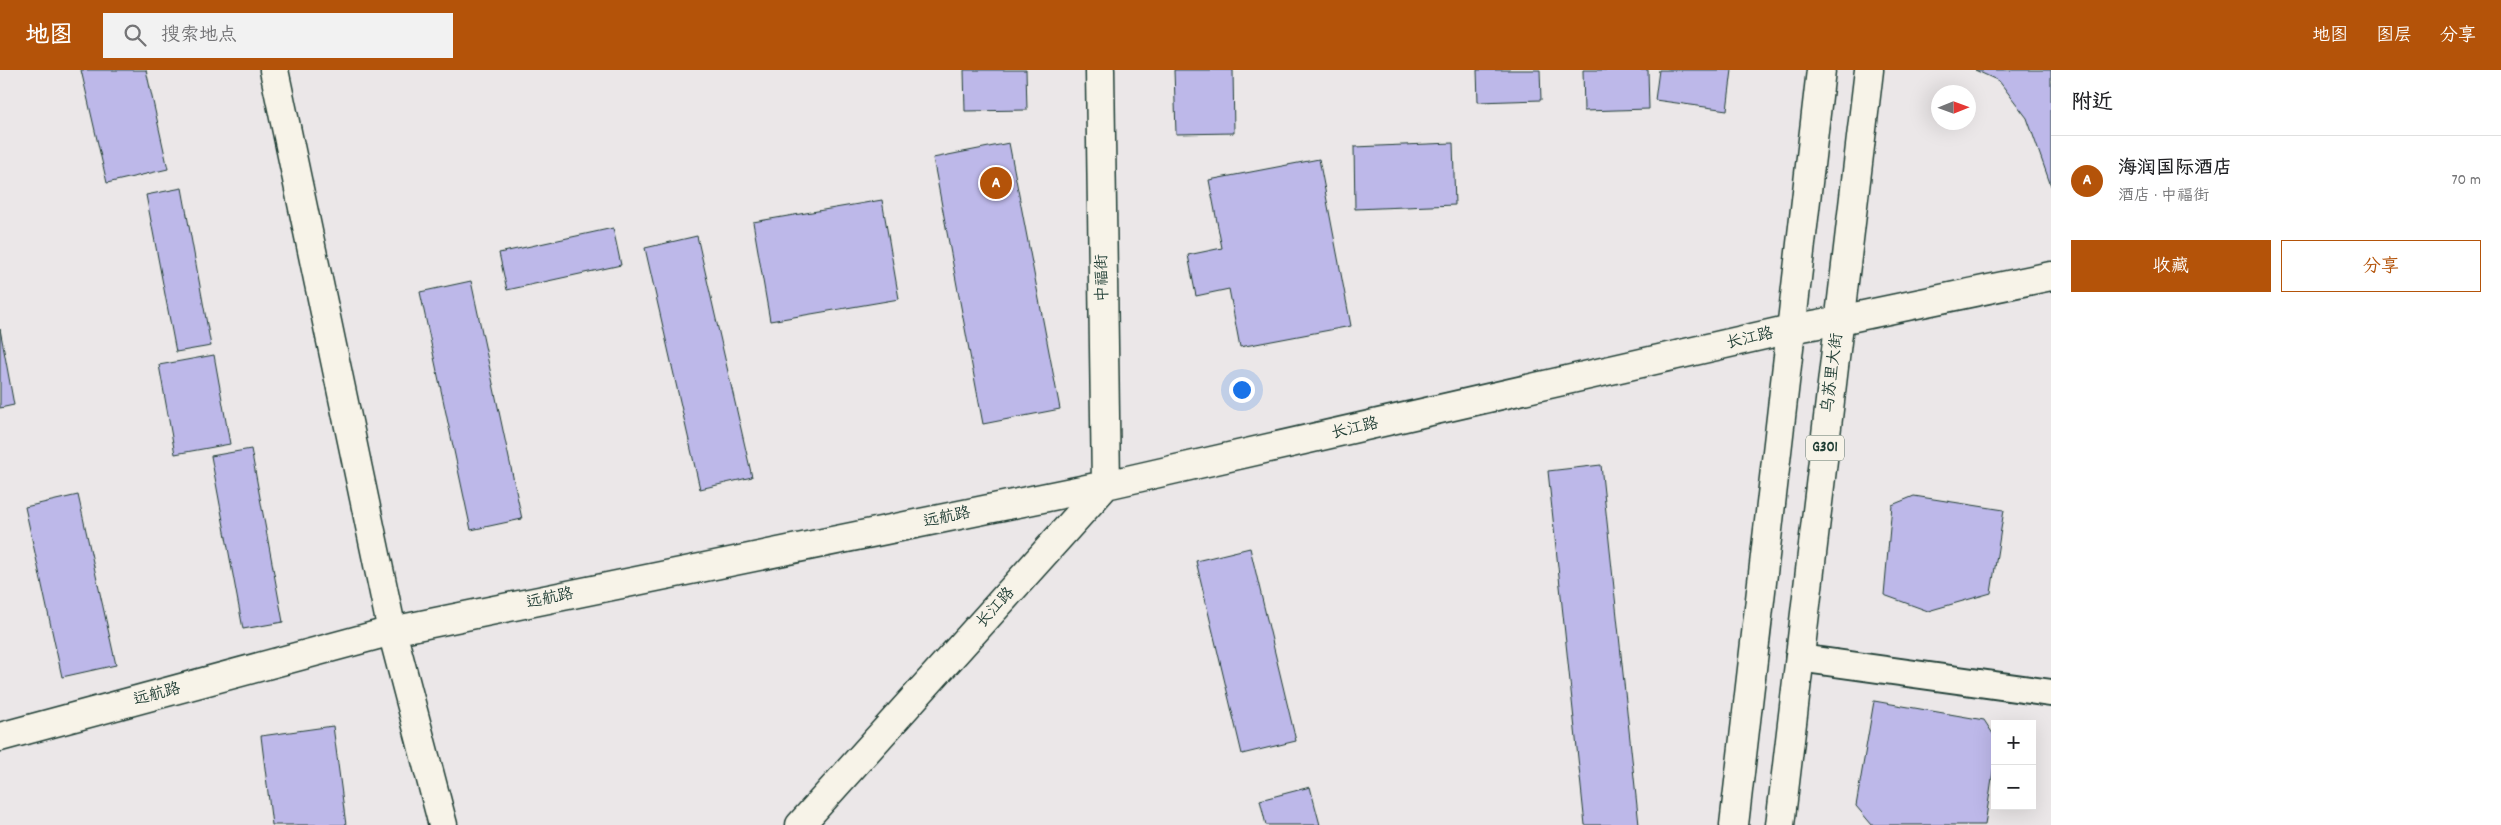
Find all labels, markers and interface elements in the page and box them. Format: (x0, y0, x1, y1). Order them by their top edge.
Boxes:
search box (103, 13, 453, 58)
text: 地图 (25, 20, 73, 54)
icon: search (121, 21, 149, 49)
text: 搜索地点 (161, 23, 237, 50)
text: 地图 (2312, 24, 2348, 49)
text: 图层 (2376, 24, 2412, 49)
text: 分享 (2440, 24, 2476, 49)
north arrow (1931, 85, 1976, 130)
text: 附近 (2071, 89, 2113, 119)
text: 海润国际酒店 (2118, 156, 2232, 183)
pin: A (980, 164, 1012, 202)
text: A (2083, 169, 2091, 192)
text: 70 m (2451, 169, 2481, 192)
text: 酒店 · 中福街 (2118, 185, 2209, 208)
button: 收藏 (2071, 240, 2271, 292)
button: 分享 (2281, 240, 2481, 292)
street label: 中福街 (1091, 254, 1115, 302)
street label: 长江路 (1724, 322, 1776, 356)
street label: 乌苏里大街 (1817, 332, 1849, 414)
your location (1229, 377, 1255, 403)
street label: 长江路 (1329, 412, 1381, 446)
road number: G301 (1806, 436, 1844, 460)
street label: 远航路 (921, 502, 973, 534)
street label: 长江路 (971, 582, 1021, 634)
street label: 远航路 (524, 583, 576, 615)
street label: 远航路 (131, 678, 183, 712)
map controls (1991, 720, 2036, 810)
button: + (1991, 720, 2036, 765)
button: − (1991, 765, 2036, 810)

